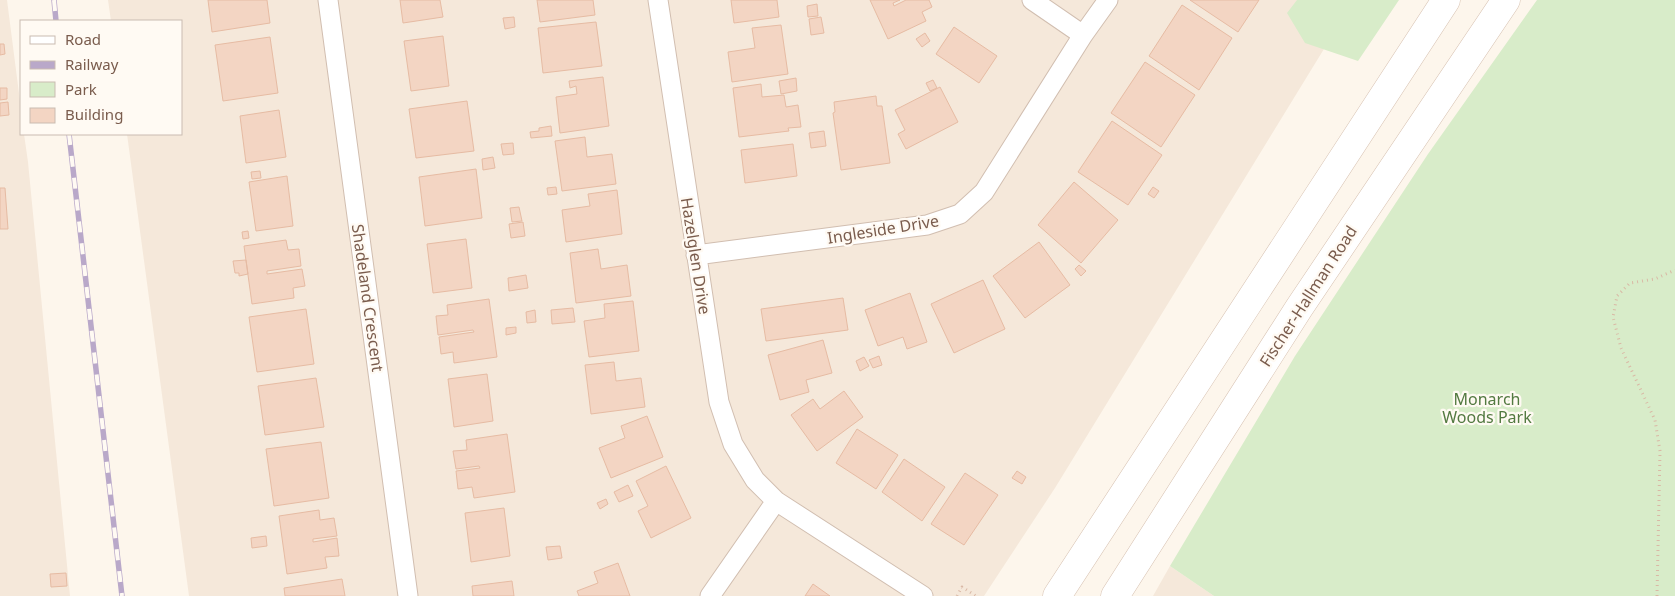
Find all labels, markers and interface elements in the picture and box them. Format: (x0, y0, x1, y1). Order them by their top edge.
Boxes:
legend (20, 20, 182, 135)
text: Road (65, 29, 101, 49)
text: Railway (65, 54, 119, 74)
text: Park (65, 79, 97, 99)
text: Building (65, 104, 123, 124)
street label: Hazelglen Drive (676, 196, 716, 316)
street label: Ingleside Drive (826, 209, 940, 249)
street label: Fischer-Hallman Road (1254, 221, 1362, 371)
street label: Shadeland Crescent (347, 223, 389, 374)
park label: Monarch Woods Park (1442, 388, 1532, 428)

